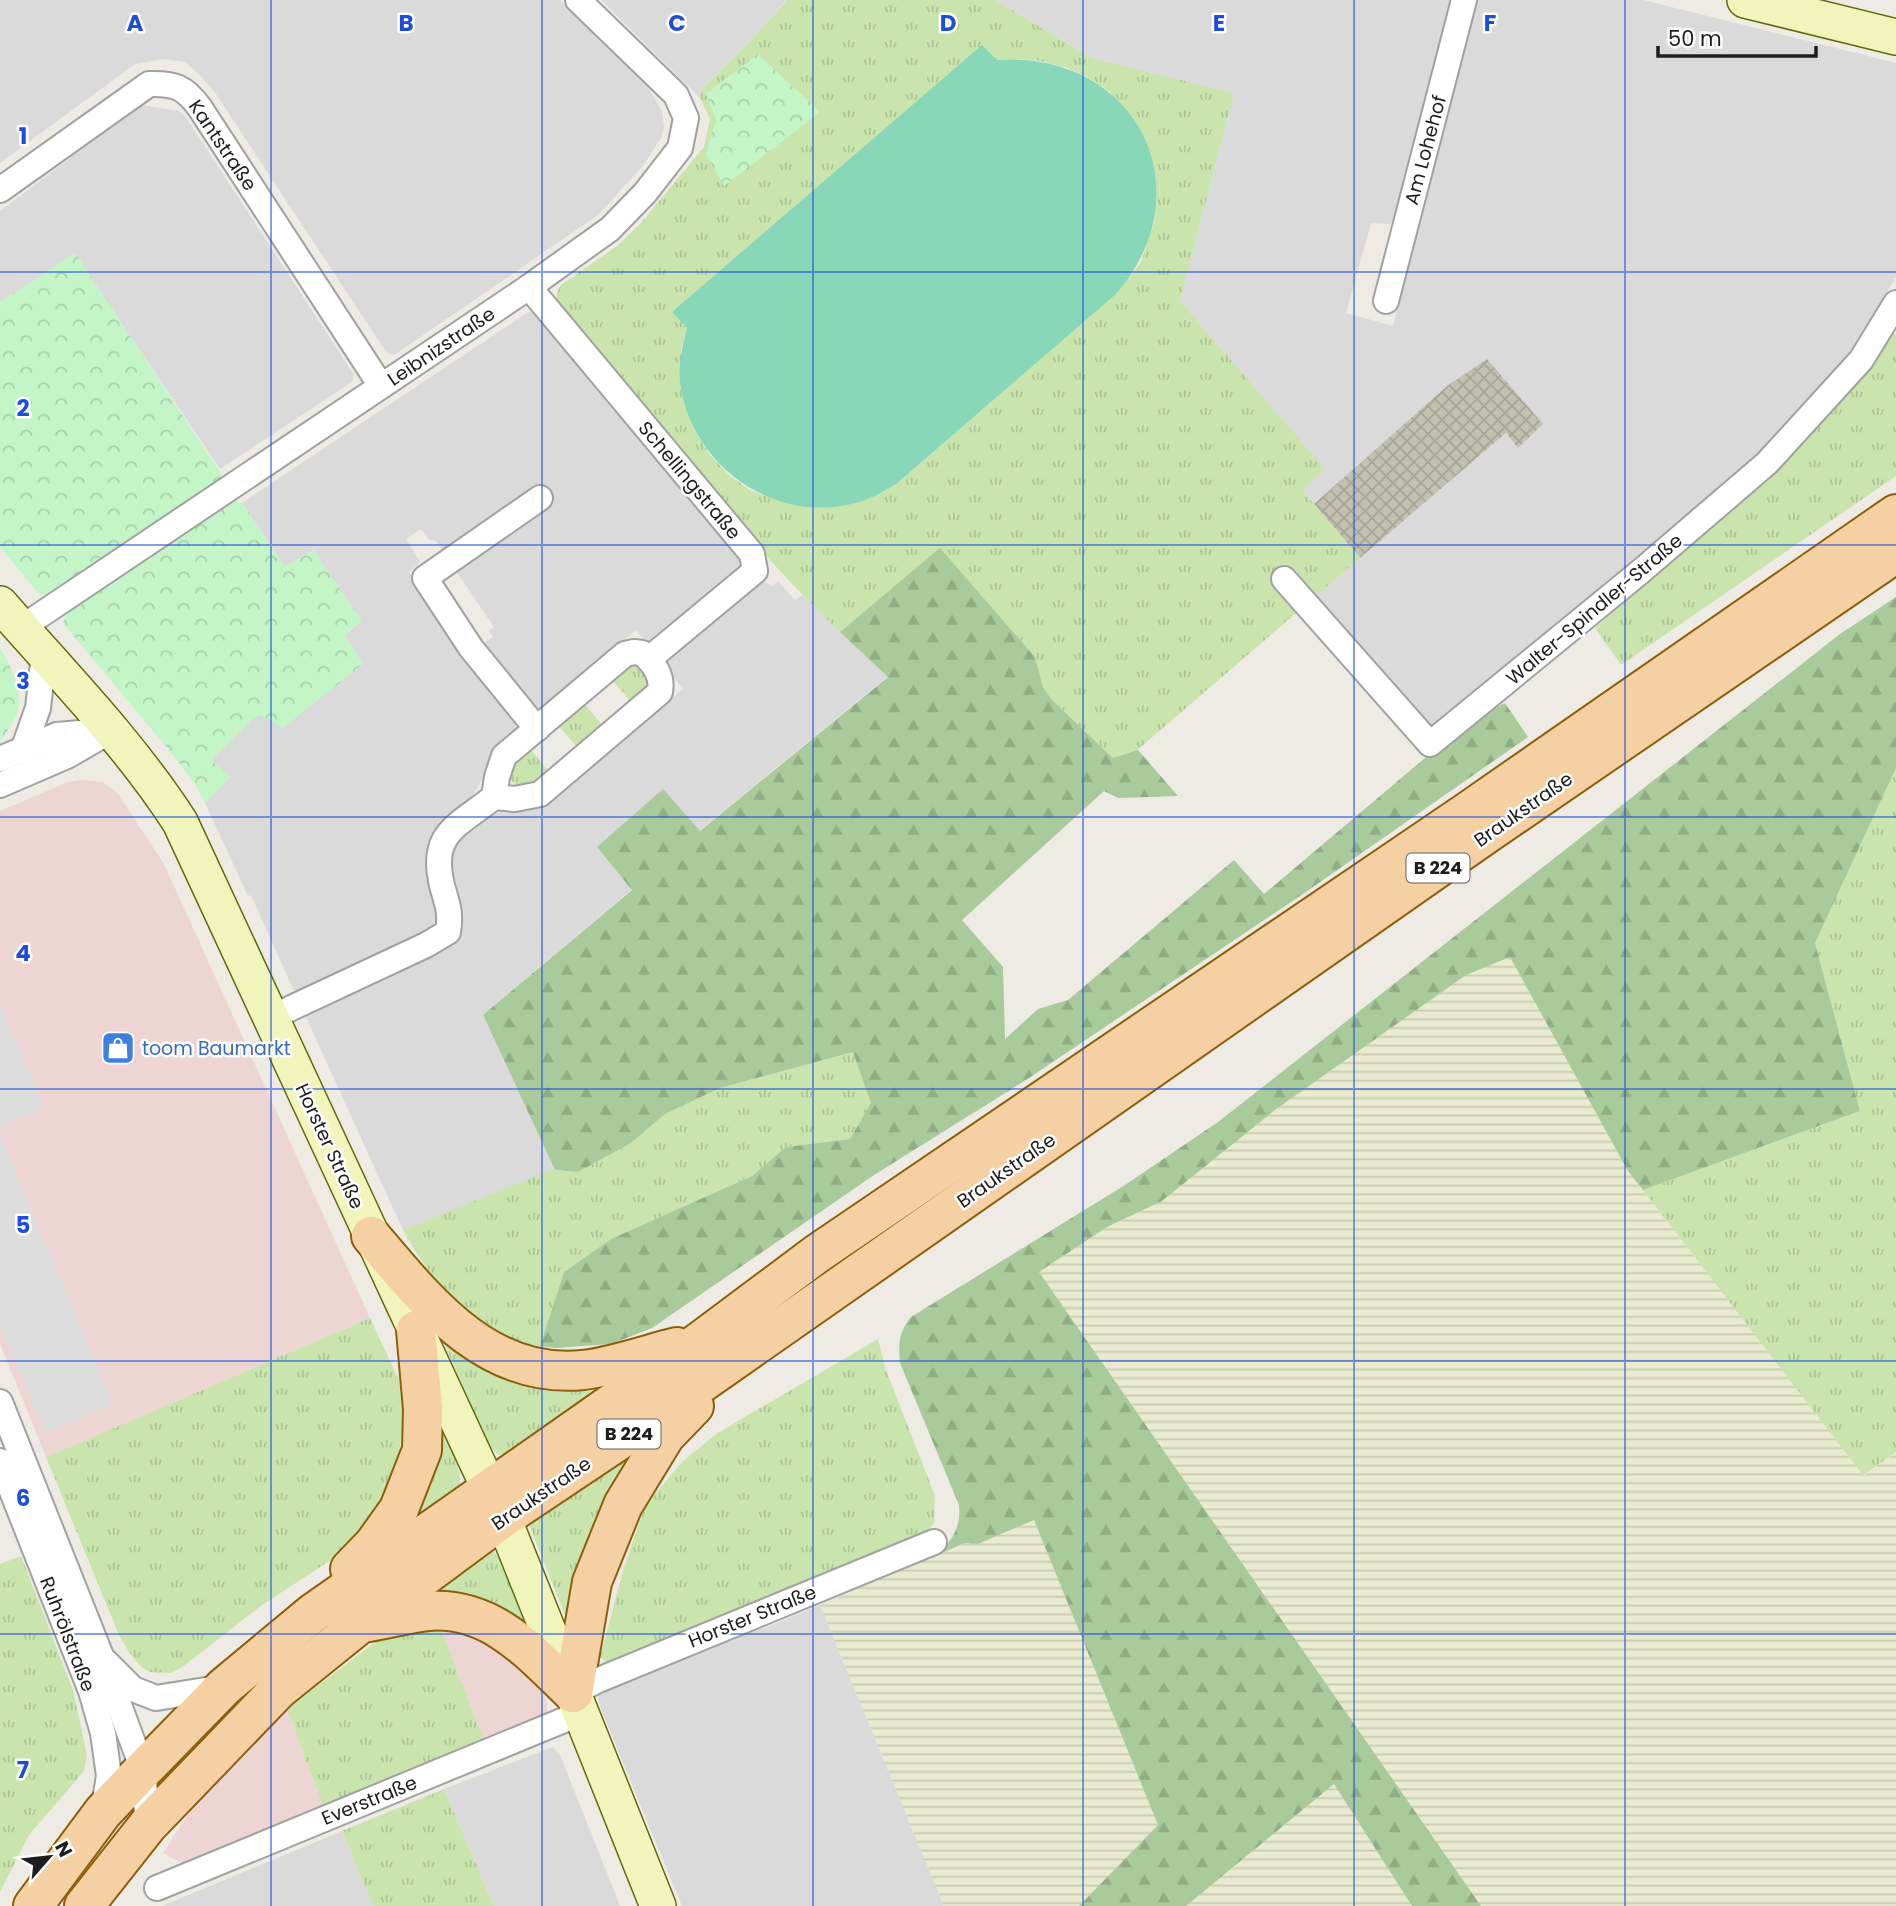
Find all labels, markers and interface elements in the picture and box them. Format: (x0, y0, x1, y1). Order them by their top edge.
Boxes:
text: A (127, 7, 144, 39)
text: B (398, 7, 414, 39)
text: C (668, 7, 686, 39)
text: D (940, 7, 956, 39)
text: E (1213, 7, 1225, 39)
text: F (1484, 7, 1496, 39)
scale bar (1658, 14, 1815, 58)
text: 50 m (1668, 24, 1722, 53)
street label: Am Lohehof (1398, 92, 1453, 208)
street label: Kantstraße (182, 94, 263, 196)
text: 1 (19, 120, 27, 152)
street label: Leibnizstraße (382, 300, 500, 392)
text: 2 (16, 392, 30, 424)
street label: Schellingstraße (632, 415, 747, 545)
street label: Walter-Spindler-Straße (1500, 527, 1688, 691)
text: 3 (16, 665, 30, 697)
street label: Braukstraße (1468, 765, 1578, 853)
road number: B 224 (1406, 854, 1470, 882)
text: 4 (15, 937, 31, 969)
shop icon: toom Baumarkt (99, 1029, 137, 1067)
place label: toom Baumarkt (142, 1035, 291, 1062)
street label: Horster Straße (289, 1079, 370, 1213)
street label: Braukstraße (951, 1126, 1061, 1214)
text: 5 (16, 1209, 30, 1241)
road number: B 224 (598, 1420, 660, 1448)
street label: Braukstraße (486, 1450, 597, 1537)
text: 6 (16, 1482, 30, 1514)
street label: Ruhrölstraße (33, 1573, 102, 1696)
street label: Horster Straße (684, 1578, 820, 1654)
text: 7 (17, 1754, 29, 1786)
street label: Everstraße (317, 1769, 421, 1832)
north arrow (14, 1822, 84, 1892)
text: N (48, 1837, 79, 1862)

